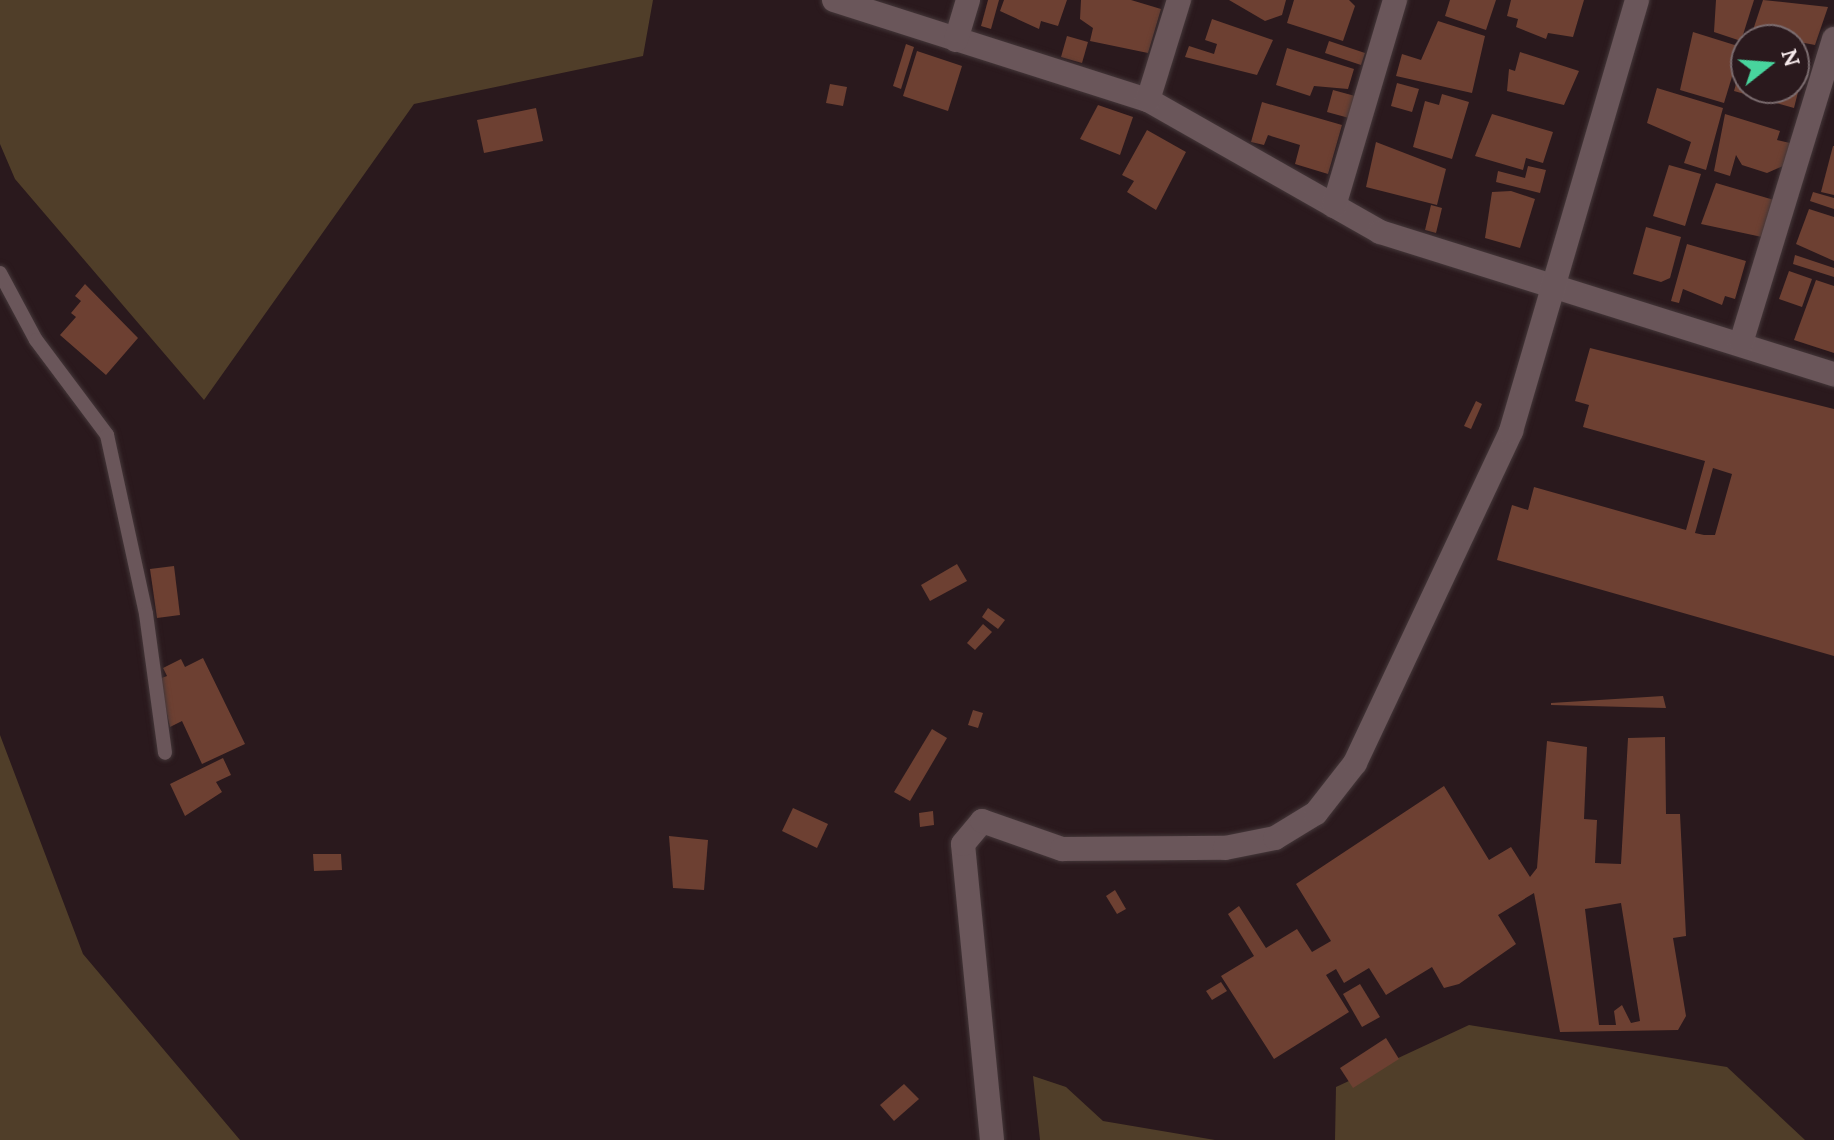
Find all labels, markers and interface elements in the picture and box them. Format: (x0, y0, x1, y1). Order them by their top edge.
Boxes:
north arrow (1730, 24, 1810, 104)
text: N (1775, 45, 1807, 70)

